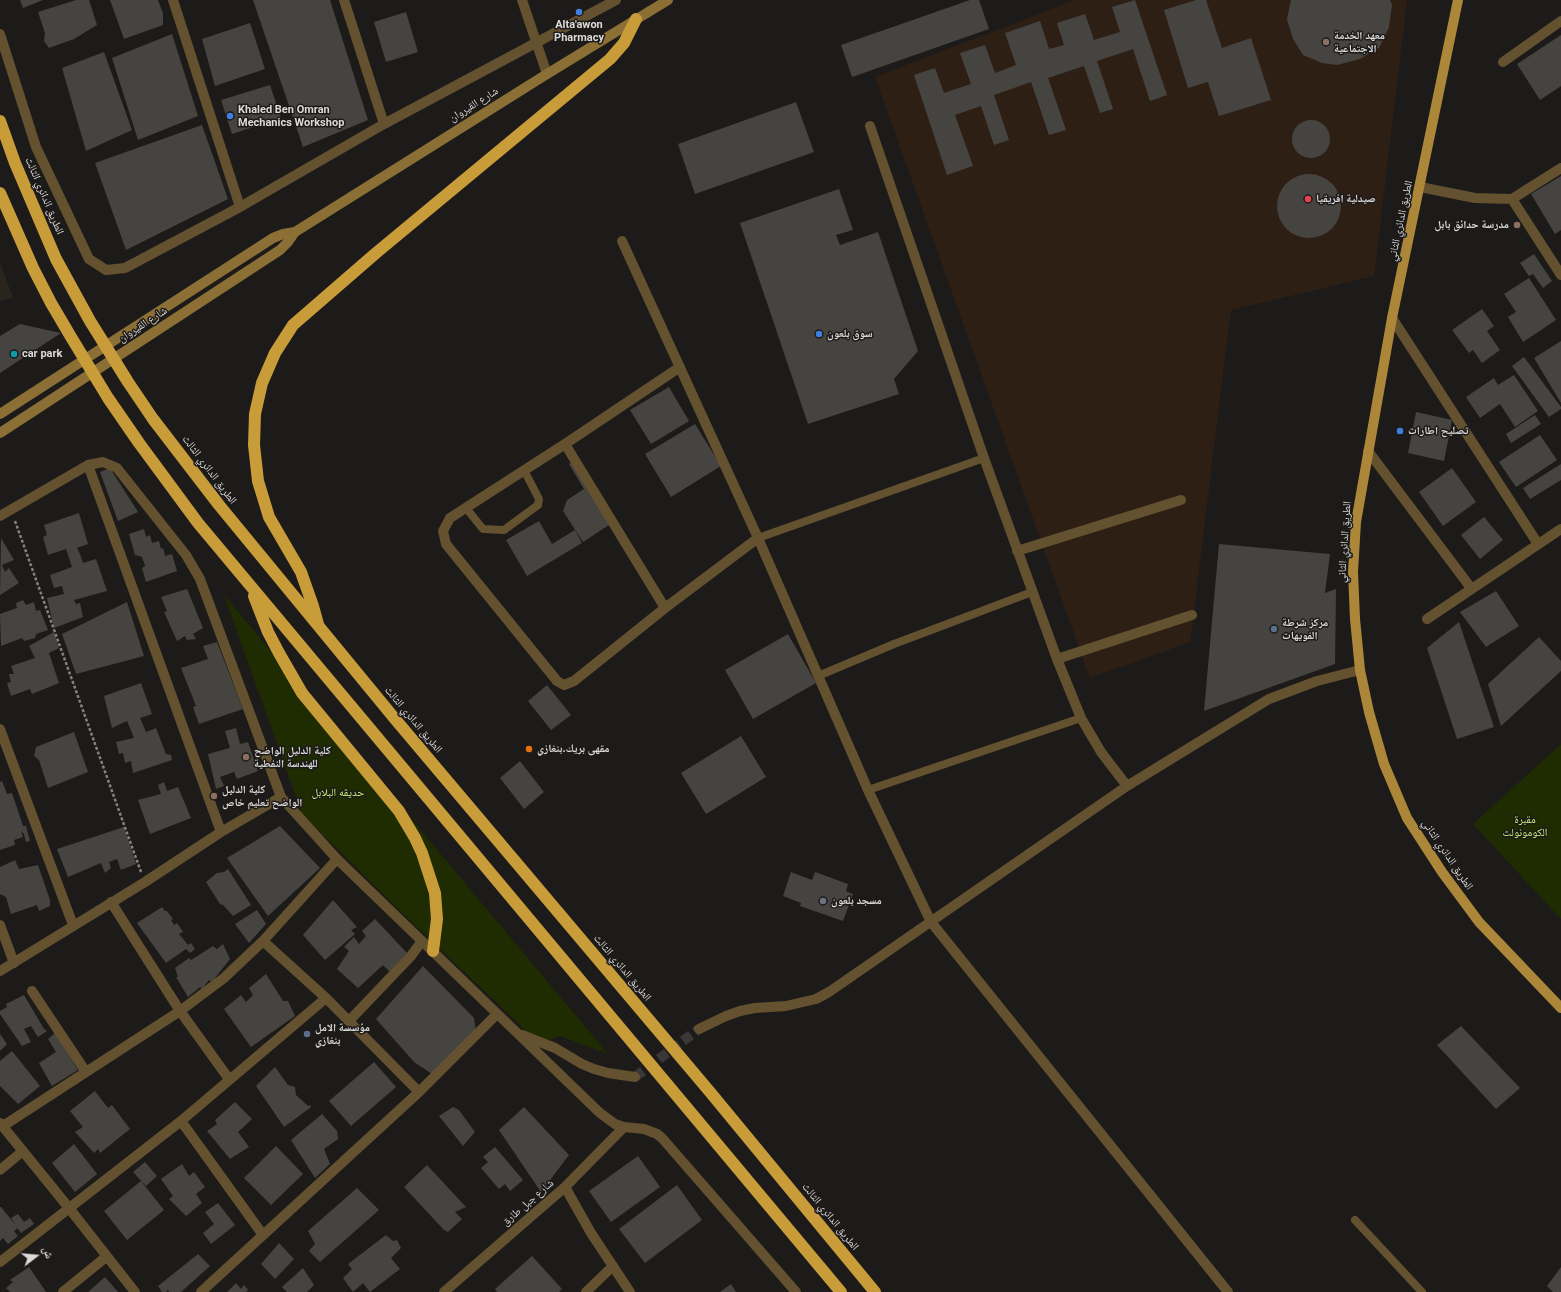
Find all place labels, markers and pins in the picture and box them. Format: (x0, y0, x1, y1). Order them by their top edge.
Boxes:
marker: Alta'awon Pharmacy (574, 7, 584, 17)
place label: Alta'awon Pharmacy (554, 18, 604, 44)
place label: معهد الخدمة الاجتماعية (1334, 29, 1385, 55)
marker: معهد الخدمة الاجتماعية (1321, 37, 1331, 47)
place label: Khaled Ben Omran Mechanics Workshop (238, 103, 344, 129)
marker: Khaled Ben Omran Mechanics Workshop (225, 111, 235, 121)
place label: صيدلية افريقيا (1316, 192, 1376, 206)
marker: صيدلية افريقيا (1303, 194, 1313, 204)
place label: مدرسة حدائق بابل (1434, 218, 1509, 232)
marker: مدرسة حدائق بابل (1512, 220, 1522, 230)
place label: سوق بلعون (827, 327, 873, 341)
marker: سوق بلعون (814, 329, 824, 339)
place label: car park (22, 347, 62, 361)
marker: car park (9, 349, 19, 359)
place label: تصليح اطارات (1408, 424, 1468, 438)
marker: تصليح اطارات (1395, 426, 1405, 436)
place label: مركز شرطة الفويهات (1282, 616, 1328, 642)
marker: مركز شرطة الفويهات (1269, 624, 1279, 634)
place label: مقهى بريك.بنغازي (537, 742, 609, 756)
place label: كلية الدليل الواضح للهندسة النفطية (254, 744, 331, 770)
marker: مقهى بريك.بنغازي (524, 744, 534, 754)
marker: كلية الدليل الواضح للهندسة النفطية (241, 752, 251, 762)
place label: كلية الدليل الواضح تعليم خاص (222, 783, 302, 809)
marker: كلية الدليل الواضح تعليم خاص (209, 791, 219, 801)
place label: مسجد بلعون (831, 894, 882, 908)
marker: مسجد بلعون (818, 896, 828, 906)
place label: مؤسسة الامل بنغازي (315, 1021, 370, 1047)
marker: مؤسسة الامل بنغازي (302, 1029, 312, 1039)

